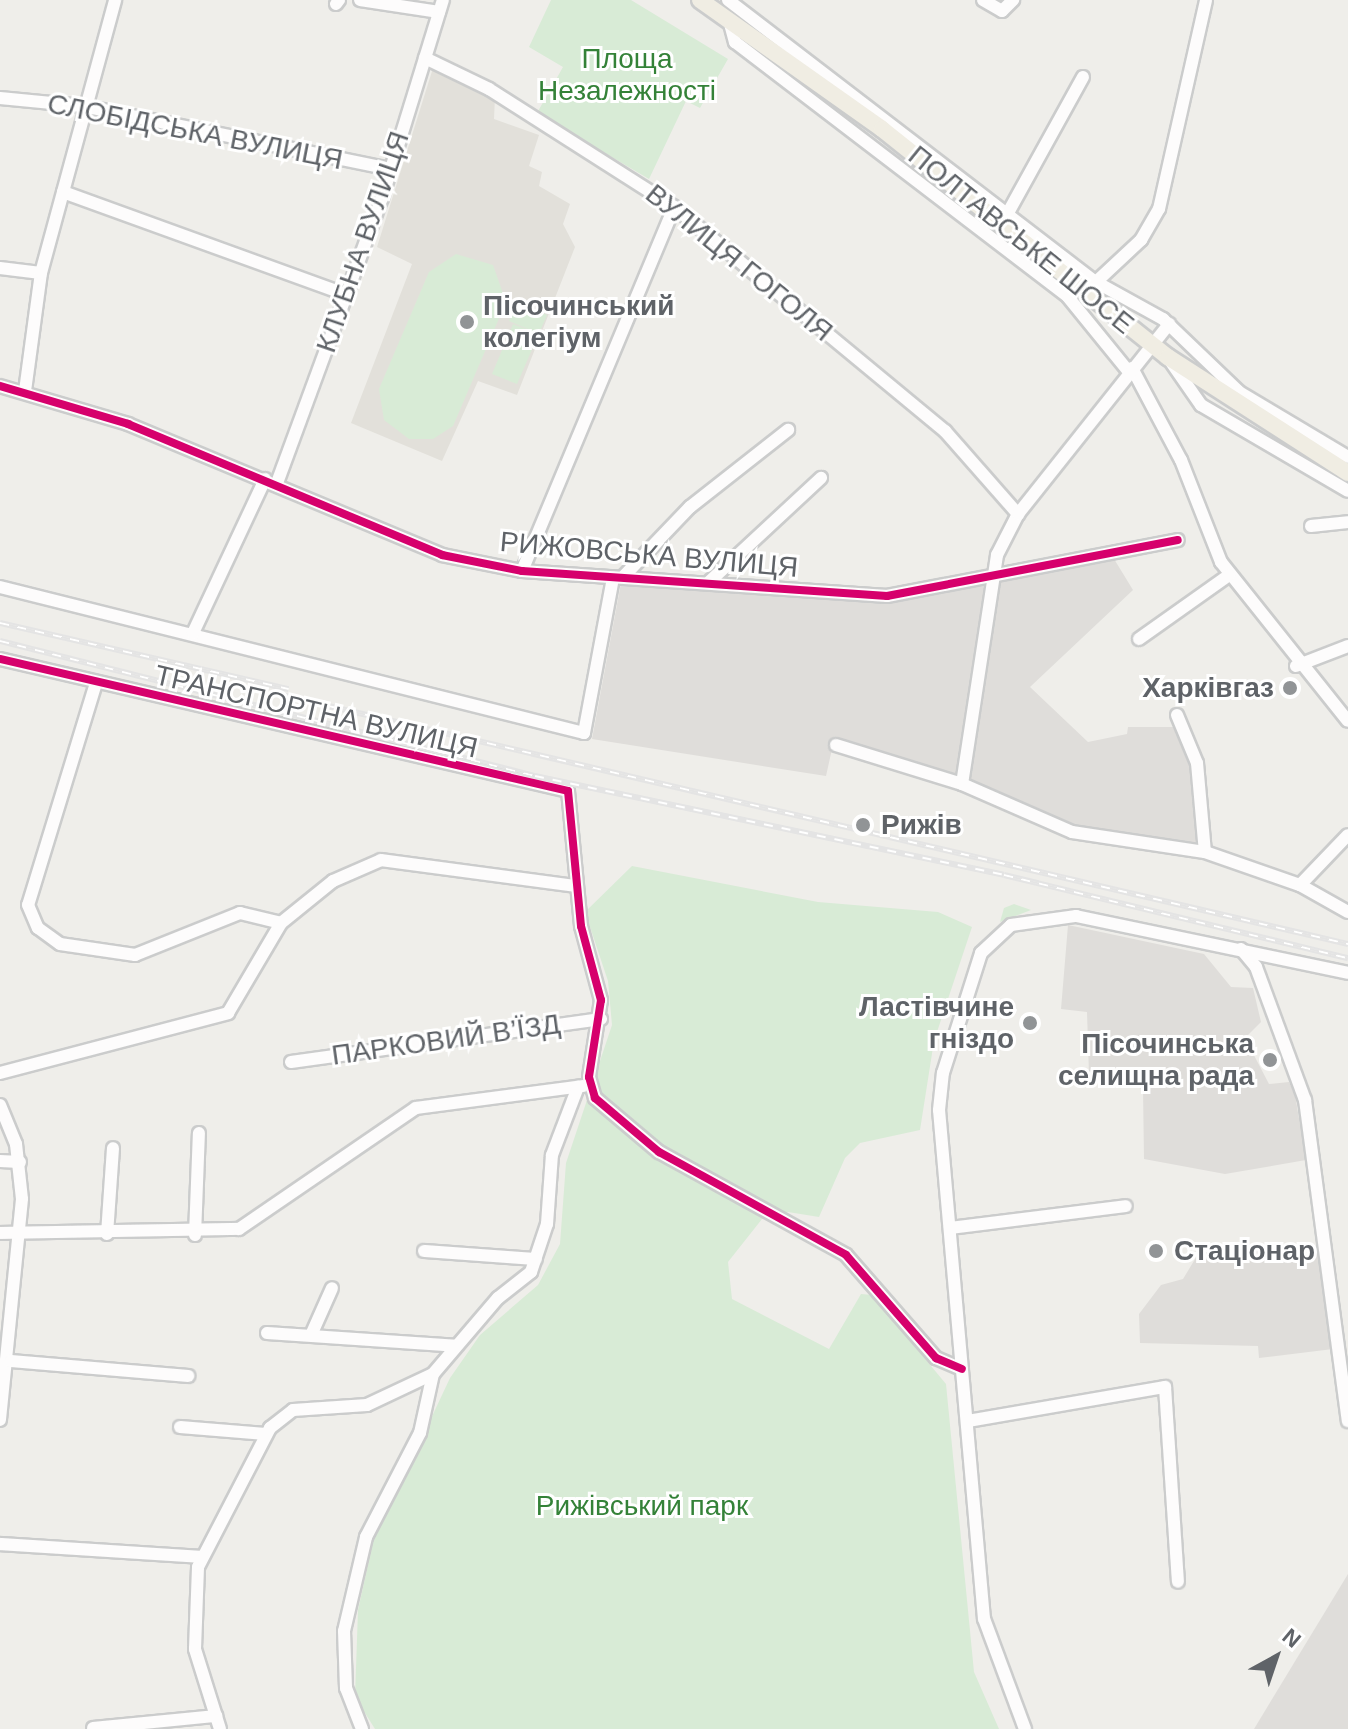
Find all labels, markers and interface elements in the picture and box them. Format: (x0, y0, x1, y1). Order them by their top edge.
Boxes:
park label: Площа Незалежності (538, 42, 716, 108)
street label: СЛОБІДСЬКА ВУЛИЦЯ (45, 87, 345, 177)
street label: КЛУБНА ВУЛИЦЯ (309, 127, 417, 357)
street label: ПОЛТАВСЬКЕ ШОСЕ (902, 139, 1140, 341)
street label: ВУЛИЦЯ ГОГОЛЯ (639, 177, 839, 349)
place label: Пісочинський колегіум (483, 289, 674, 355)
marker: Пісочинський колегіум (458, 313, 476, 331)
street label: РИЖОВСЬКА ВУЛИЦЯ (499, 525, 799, 585)
street label: ТРАНСПОРТНА ВУЛИЦЯ (151, 658, 481, 766)
place label: Харківгаз (1142, 671, 1274, 705)
marker: Харківгаз (1281, 679, 1299, 697)
place label: Рижів (881, 808, 962, 842)
marker: Рижів (852, 814, 874, 836)
place label: Ластівчине гніздо (859, 990, 1014, 1056)
street label: ПАРКОВИЙ В’ЇЗД (330, 1007, 562, 1073)
marker: Ластівчине гніздо (1021, 1014, 1039, 1032)
place label: Пісочинська селищна рада (1058, 1027, 1254, 1093)
marker: Пісочинська селищна рада (1261, 1051, 1279, 1069)
place label: Стаціонар (1174, 1234, 1315, 1268)
marker: Стаціонар (1145, 1240, 1167, 1262)
park label: Рижівський парк (536, 1489, 748, 1523)
north arrow (1236, 1617, 1316, 1697)
text: N (1278, 1624, 1306, 1653)

